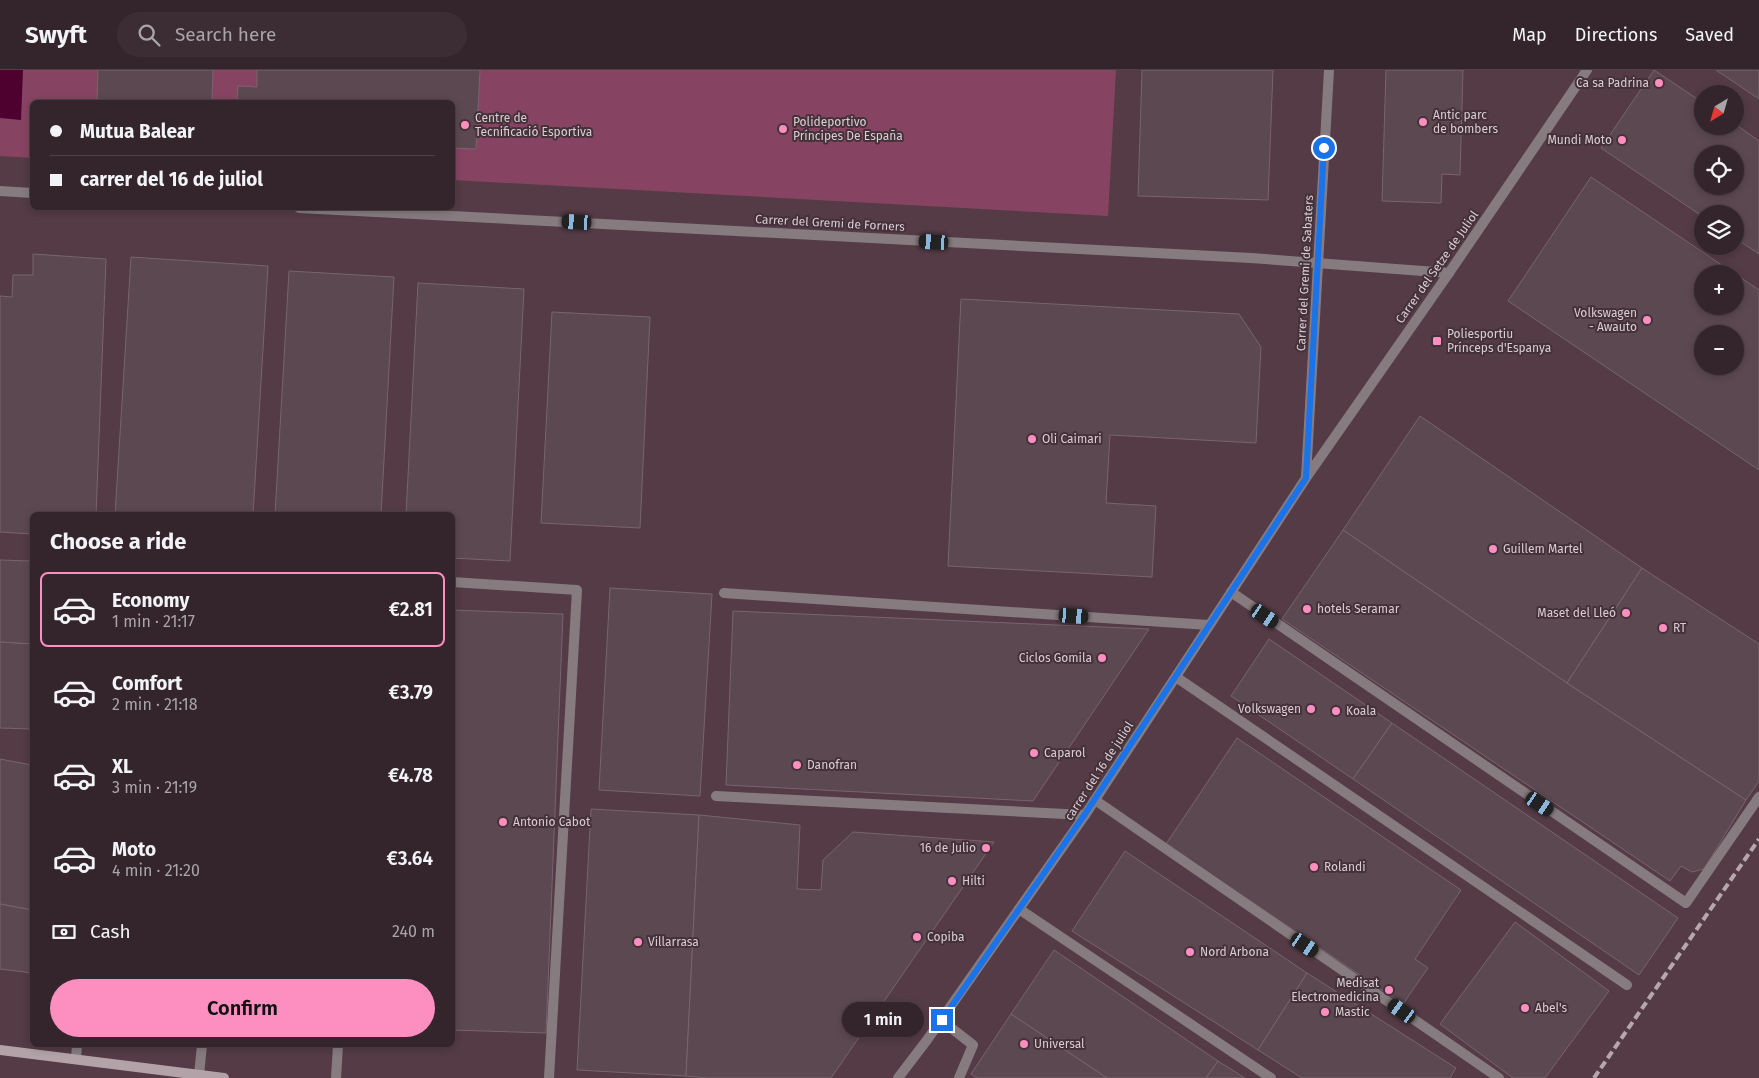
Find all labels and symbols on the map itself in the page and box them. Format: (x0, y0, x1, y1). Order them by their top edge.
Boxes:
place label: Ca sa Padrina (1576, 76, 1649, 90)
marker: Ca sa Padrina (1653, 77, 1665, 89)
north arrow (1694, 85, 1744, 135)
place label: Antic parc de bombers (1433, 108, 1498, 136)
place label: Centre de Tecnificació Esportiva (475, 111, 592, 139)
place label: Polideportivo Príncipes De España (793, 115, 903, 143)
marker: Antic parc de bombers (1417, 116, 1429, 128)
marker: Centre de Tecnificació Esportiva (459, 119, 471, 131)
marker: Polideportivo Príncipes De España (777, 123, 789, 135)
place label: Mundi Moto (1547, 133, 1612, 147)
marker: Mundi Moto (1616, 134, 1628, 146)
route start (1313, 137, 1335, 159)
street label: Carrer del Gremi de Sabaters (1294, 194, 1316, 351)
street label: Carrer del Setze de Juliol (1393, 208, 1481, 326)
street label: Carrer del Gremi de Forners (755, 212, 905, 234)
car (561, 214, 592, 230)
car (918, 234, 949, 250)
place label: Volkswagen - Awauto (1574, 306, 1637, 334)
marker: Volkswagen - Awauto (1641, 314, 1653, 326)
place label: Poliesportiu Prínceps d'Espanya (1447, 327, 1551, 355)
marker: Poliesportiu Prínceps d'Espanya (1431, 335, 1443, 347)
place label: Oli Caimari (1042, 432, 1102, 446)
marker: Oli Caimari (1026, 433, 1038, 445)
place label: Guillem Martel (1503, 542, 1583, 556)
marker: Guillem Martel (1487, 543, 1499, 555)
car (1248, 601, 1281, 631)
place label: hotels Seramar (1317, 602, 1400, 616)
marker: hotels Seramar (1301, 603, 1313, 615)
place label: Maset del Lleó (1537, 606, 1616, 620)
car (1058, 607, 1089, 625)
marker: Maset del Lleó (1620, 607, 1632, 619)
place label: RT (1673, 621, 1687, 635)
marker: RT (1657, 622, 1669, 634)
place label: Ciclos Gomila (1019, 651, 1092, 665)
marker: Ciclos Gomila (1096, 652, 1108, 664)
place label: Volkswagen (1238, 702, 1301, 716)
marker: Volkswagen (1305, 703, 1317, 715)
place label: Koala (1346, 704, 1376, 718)
marker: Koala (1330, 705, 1342, 717)
street label: carrer del 16 de juliol (1062, 718, 1137, 823)
place label: Caparol (1044, 746, 1086, 760)
marker: Caparol (1028, 747, 1040, 759)
place label: Danofran (807, 758, 857, 772)
marker: Danofran (791, 759, 803, 771)
car (1523, 789, 1556, 819)
place label: Antonio Cabot (513, 815, 591, 829)
marker: Antonio Cabot (497, 816, 509, 828)
place label: 16 de Julio (920, 841, 976, 855)
marker: 16 de Julio (980, 842, 992, 854)
place label: Rolandi (1324, 860, 1366, 874)
marker: Rolandi (1308, 861, 1320, 873)
place label: Hilti (962, 874, 985, 888)
marker: Hilti (946, 875, 958, 887)
place label: Copiba (927, 930, 965, 944)
car (1288, 930, 1321, 960)
marker: Copiba (911, 931, 923, 943)
place label: Villarrasa (648, 935, 699, 949)
marker: Villarrasa (632, 936, 644, 948)
place label: Nord Arbona (1200, 945, 1269, 959)
marker: Nord Arbona (1184, 946, 1196, 958)
place label: Medisat Electromedicina (1291, 976, 1380, 1004)
marker: Medisat Electromedicina (1383, 984, 1395, 996)
car (1385, 996, 1418, 1026)
place label: Abel's (1535, 1001, 1567, 1015)
callout: 1 min (842, 1002, 924, 1038)
marker: Abel's (1519, 1002, 1531, 1014)
place label: Mastic (1335, 1005, 1370, 1019)
marker: Mastic (1319, 1006, 1331, 1018)
route end (931, 1009, 953, 1031)
place label: Universal (1034, 1037, 1085, 1051)
marker: Universal (1018, 1038, 1030, 1050)

